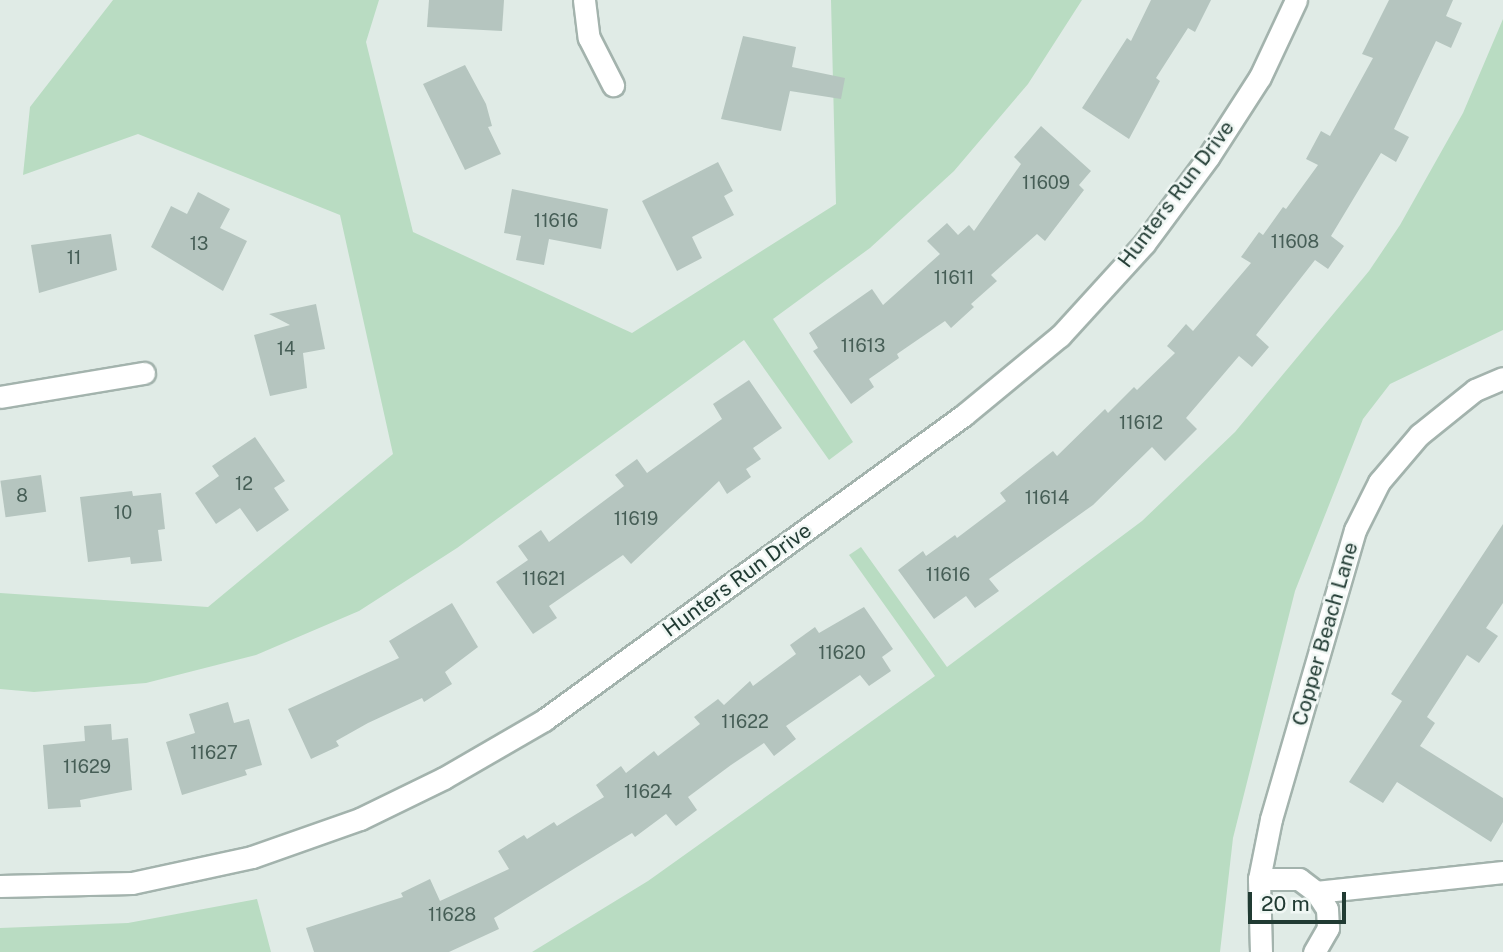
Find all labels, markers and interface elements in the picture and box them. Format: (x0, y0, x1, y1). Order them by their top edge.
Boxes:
street label: Hunters Run Drive (1113, 116, 1239, 272)
house number: 11609 (1022, 172, 1070, 194)
house number: 11616 (534, 210, 578, 232)
house number: 11608 (1271, 231, 1319, 253)
house number: 13 (190, 233, 208, 255)
house number: 11 (67, 247, 81, 269)
house number: 11611 (934, 267, 974, 289)
house number: 11613 (841, 335, 885, 357)
house number: 14 (277, 338, 295, 360)
house number: 11612 (1119, 412, 1163, 434)
house number: 12 (235, 473, 253, 495)
house number: 8 (16, 485, 28, 507)
house number: 11614 (1025, 487, 1069, 509)
house number: 10 (114, 502, 132, 524)
house number: 11619 (614, 508, 658, 530)
street label: Hunters Run Drive (658, 518, 816, 642)
street label: Copper Beach Lane (1287, 539, 1363, 729)
house number: 11616 (926, 564, 970, 586)
house number: 11621 (522, 568, 566, 590)
house number: 11620 (818, 642, 866, 664)
house number: 11622 (721, 711, 769, 733)
house number: 11627 (190, 742, 238, 764)
house number: 11629 (63, 756, 111, 778)
house number: 11624 (624, 781, 672, 803)
scale bar (1251, 878, 1349, 922)
text: 20 m (1261, 891, 1310, 916)
house number: 11628 (428, 904, 476, 926)

